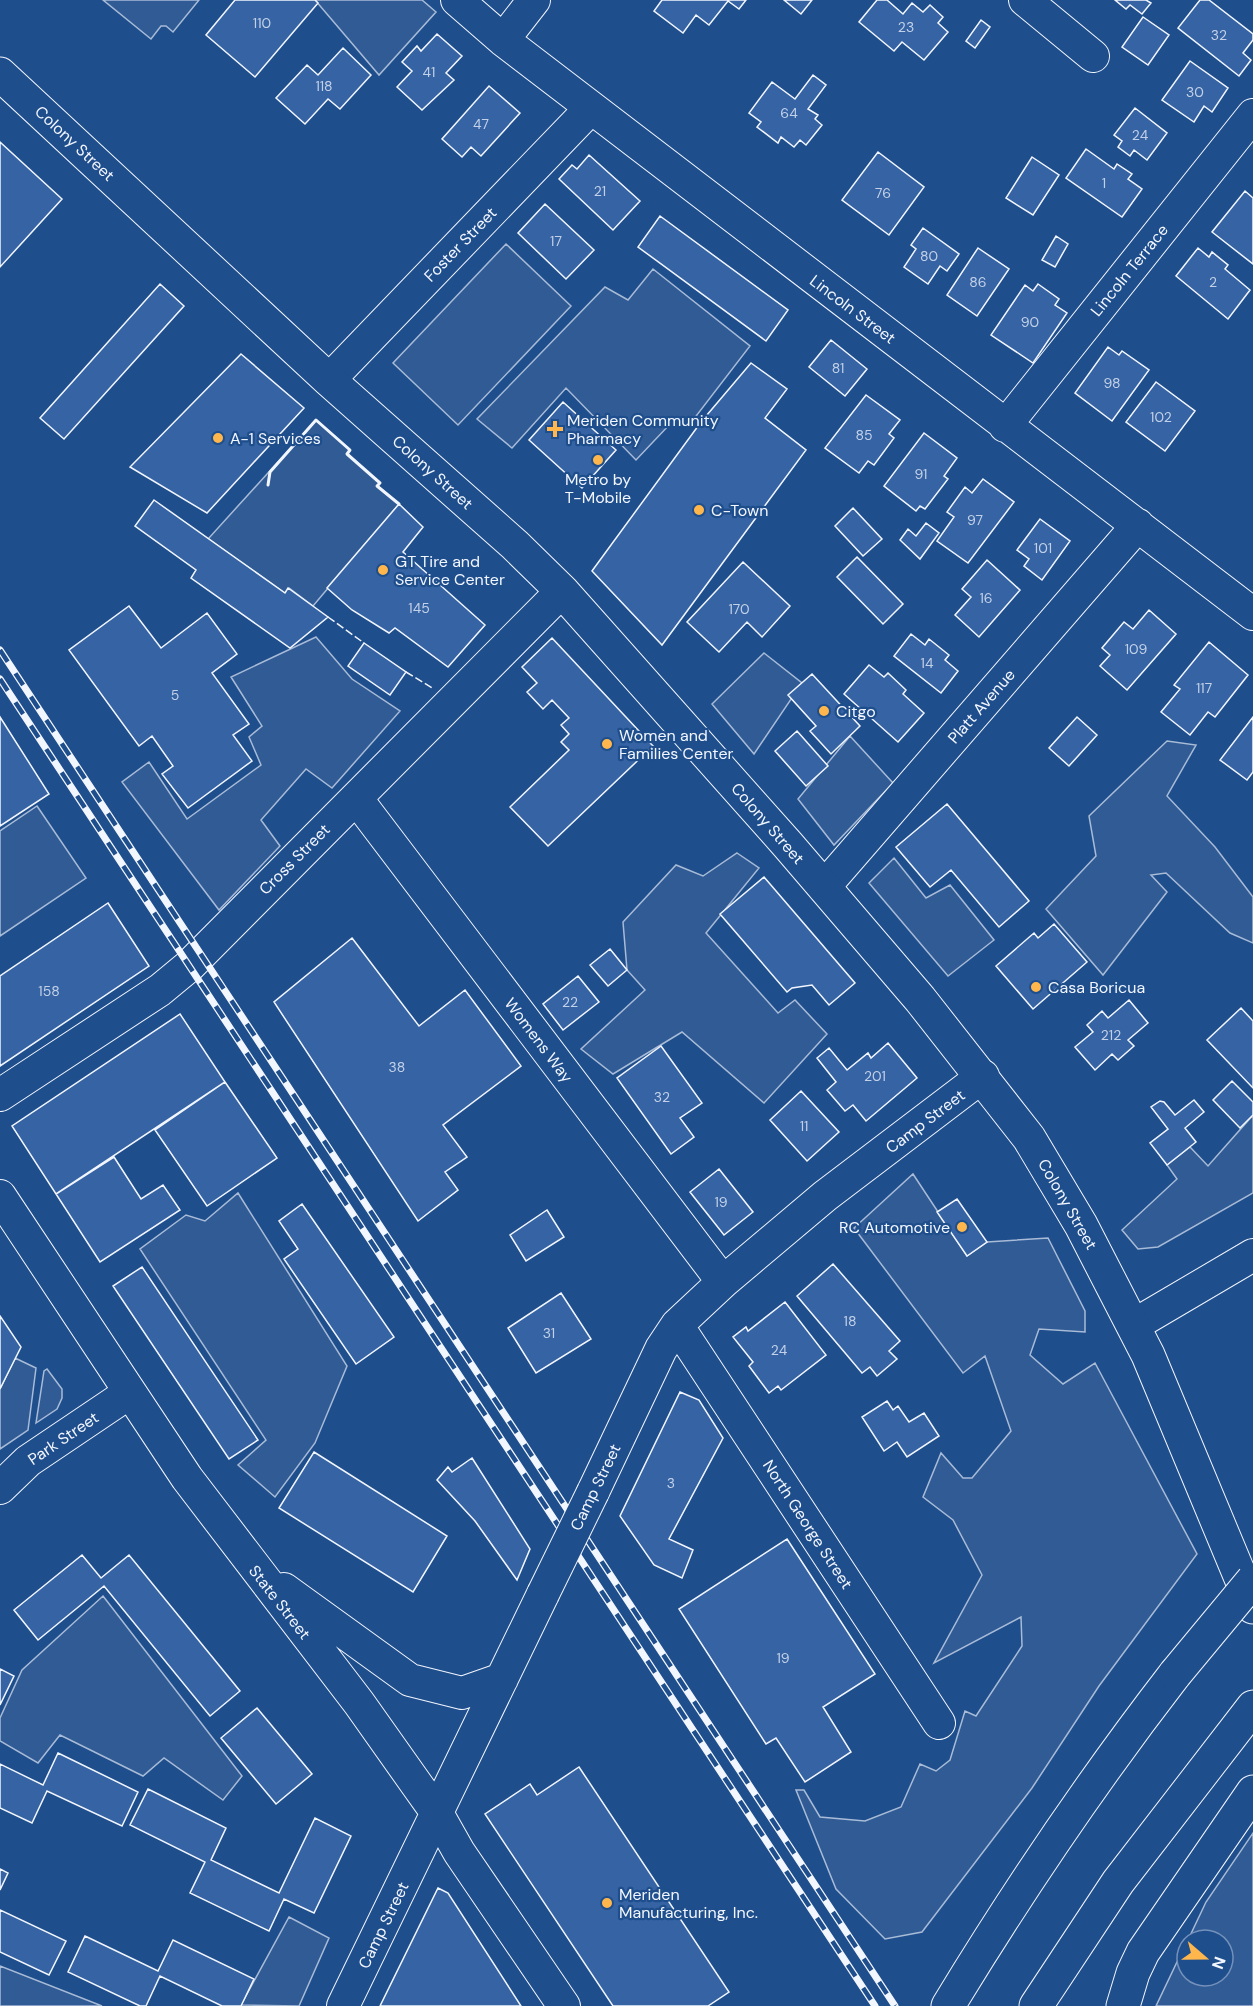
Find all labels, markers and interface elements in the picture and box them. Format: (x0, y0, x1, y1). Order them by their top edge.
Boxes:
house number: 110 (253, 14, 271, 32)
house number: 23 (898, 18, 914, 36)
house number: 32 (1211, 26, 1227, 44)
house number: 41 (423, 63, 435, 81)
house number: 118 (315, 77, 333, 95)
house number: 30 (1186, 83, 1204, 101)
street label: Colony Street (30, 101, 119, 186)
house number: 64 (780, 104, 798, 122)
house number: 47 (473, 115, 489, 133)
house number: 24 (1132, 126, 1149, 144)
house number: 1 (1102, 174, 1106, 192)
house number: 21 (594, 182, 606, 200)
house number: 76 (875, 184, 891, 202)
street label: Foster Street (419, 203, 501, 286)
street label: Lincoln Terrace (1086, 220, 1173, 321)
house number: 17 (550, 232, 562, 250)
house number: 80 (920, 247, 938, 265)
street label: Lincoln Street (805, 270, 900, 349)
house number: 86 (969, 273, 987, 291)
house number: 2 (1209, 273, 1217, 291)
house number: 90 (1021, 313, 1039, 331)
house number: 81 (832, 359, 844, 377)
house number: 98 (1103, 374, 1121, 392)
house number: 102 (1150, 408, 1172, 426)
place label: Meriden Community Pharmacy (567, 410, 719, 449)
marker: Meriden Community Pharmacy (548, 422, 562, 436)
house number: 85 (855, 426, 873, 444)
place label: A-1 Services (230, 428, 321, 449)
marker: A-1 Services (211, 431, 225, 445)
street label: Colony Street (388, 431, 477, 514)
marker: Metro by T-Mobile (591, 453, 605, 467)
house number: 91 (915, 465, 927, 483)
place label: Metro by T-Mobile (565, 469, 631, 508)
place label: C-Town (711, 500, 768, 521)
marker: C-Town (692, 503, 706, 517)
house number: 97 (967, 511, 983, 529)
house number: 101 (1034, 539, 1052, 557)
place label: GT Tire and Service Center (395, 551, 505, 590)
marker: GT Tire and Service Center (376, 563, 390, 577)
house number: 16 (979, 589, 993, 607)
house number: 145 (408, 599, 430, 617)
house number: 170 (728, 600, 750, 618)
house number: 109 (1125, 640, 1148, 658)
house number: 14 (921, 654, 934, 672)
street label: Platt Avenue (943, 665, 1020, 748)
house number: 117 (1196, 679, 1212, 697)
house number: 5 (171, 686, 179, 704)
place label: Citgo (836, 701, 876, 722)
marker: Citgo (817, 704, 831, 718)
place label: Women and Families Center (619, 725, 733, 764)
marker: Women and Families Center (600, 737, 614, 751)
street label: Colony Street (726, 778, 809, 869)
street label: Cross Street (254, 819, 334, 899)
place label: Casa Boricua (1048, 977, 1145, 998)
marker: Casa Boricua (1029, 980, 1043, 994)
house number: 158 (38, 982, 60, 1000)
house number: 22 (562, 993, 578, 1011)
street label: Womens Way (500, 994, 577, 1087)
house number: 212 (1101, 1026, 1121, 1044)
house number: 38 (389, 1058, 405, 1076)
house number: 201 (864, 1067, 886, 1085)
street label: Camp Street (881, 1085, 969, 1158)
house number: 32 (654, 1088, 670, 1106)
house number: 11 (800, 1117, 808, 1135)
street label: Colony Street (1033, 1155, 1102, 1253)
house number: 19 (714, 1193, 728, 1211)
place label: RC Automotive (839, 1217, 950, 1238)
marker: RC Automotive (955, 1220, 969, 1234)
house number: 18 (844, 1312, 856, 1330)
house number: 31 (543, 1324, 555, 1342)
house number: 24 (771, 1341, 788, 1359)
street label: Park Street (24, 1407, 103, 1470)
street label: Camp Street (565, 1440, 626, 1534)
street label: North George Street (758, 1456, 857, 1593)
house number: 3 (667, 1474, 675, 1492)
street label: State Street (244, 1561, 315, 1644)
house number: 19 (776, 1649, 790, 1667)
street label: Camp Street (353, 1878, 414, 1972)
place label: Meriden Manufacturing, Inc. (619, 1884, 758, 1923)
marker: Meriden Manufacturing, Inc. (600, 1896, 614, 1910)
north arrow (1175, 1928, 1235, 1988)
text: N (1207, 1954, 1230, 1972)

